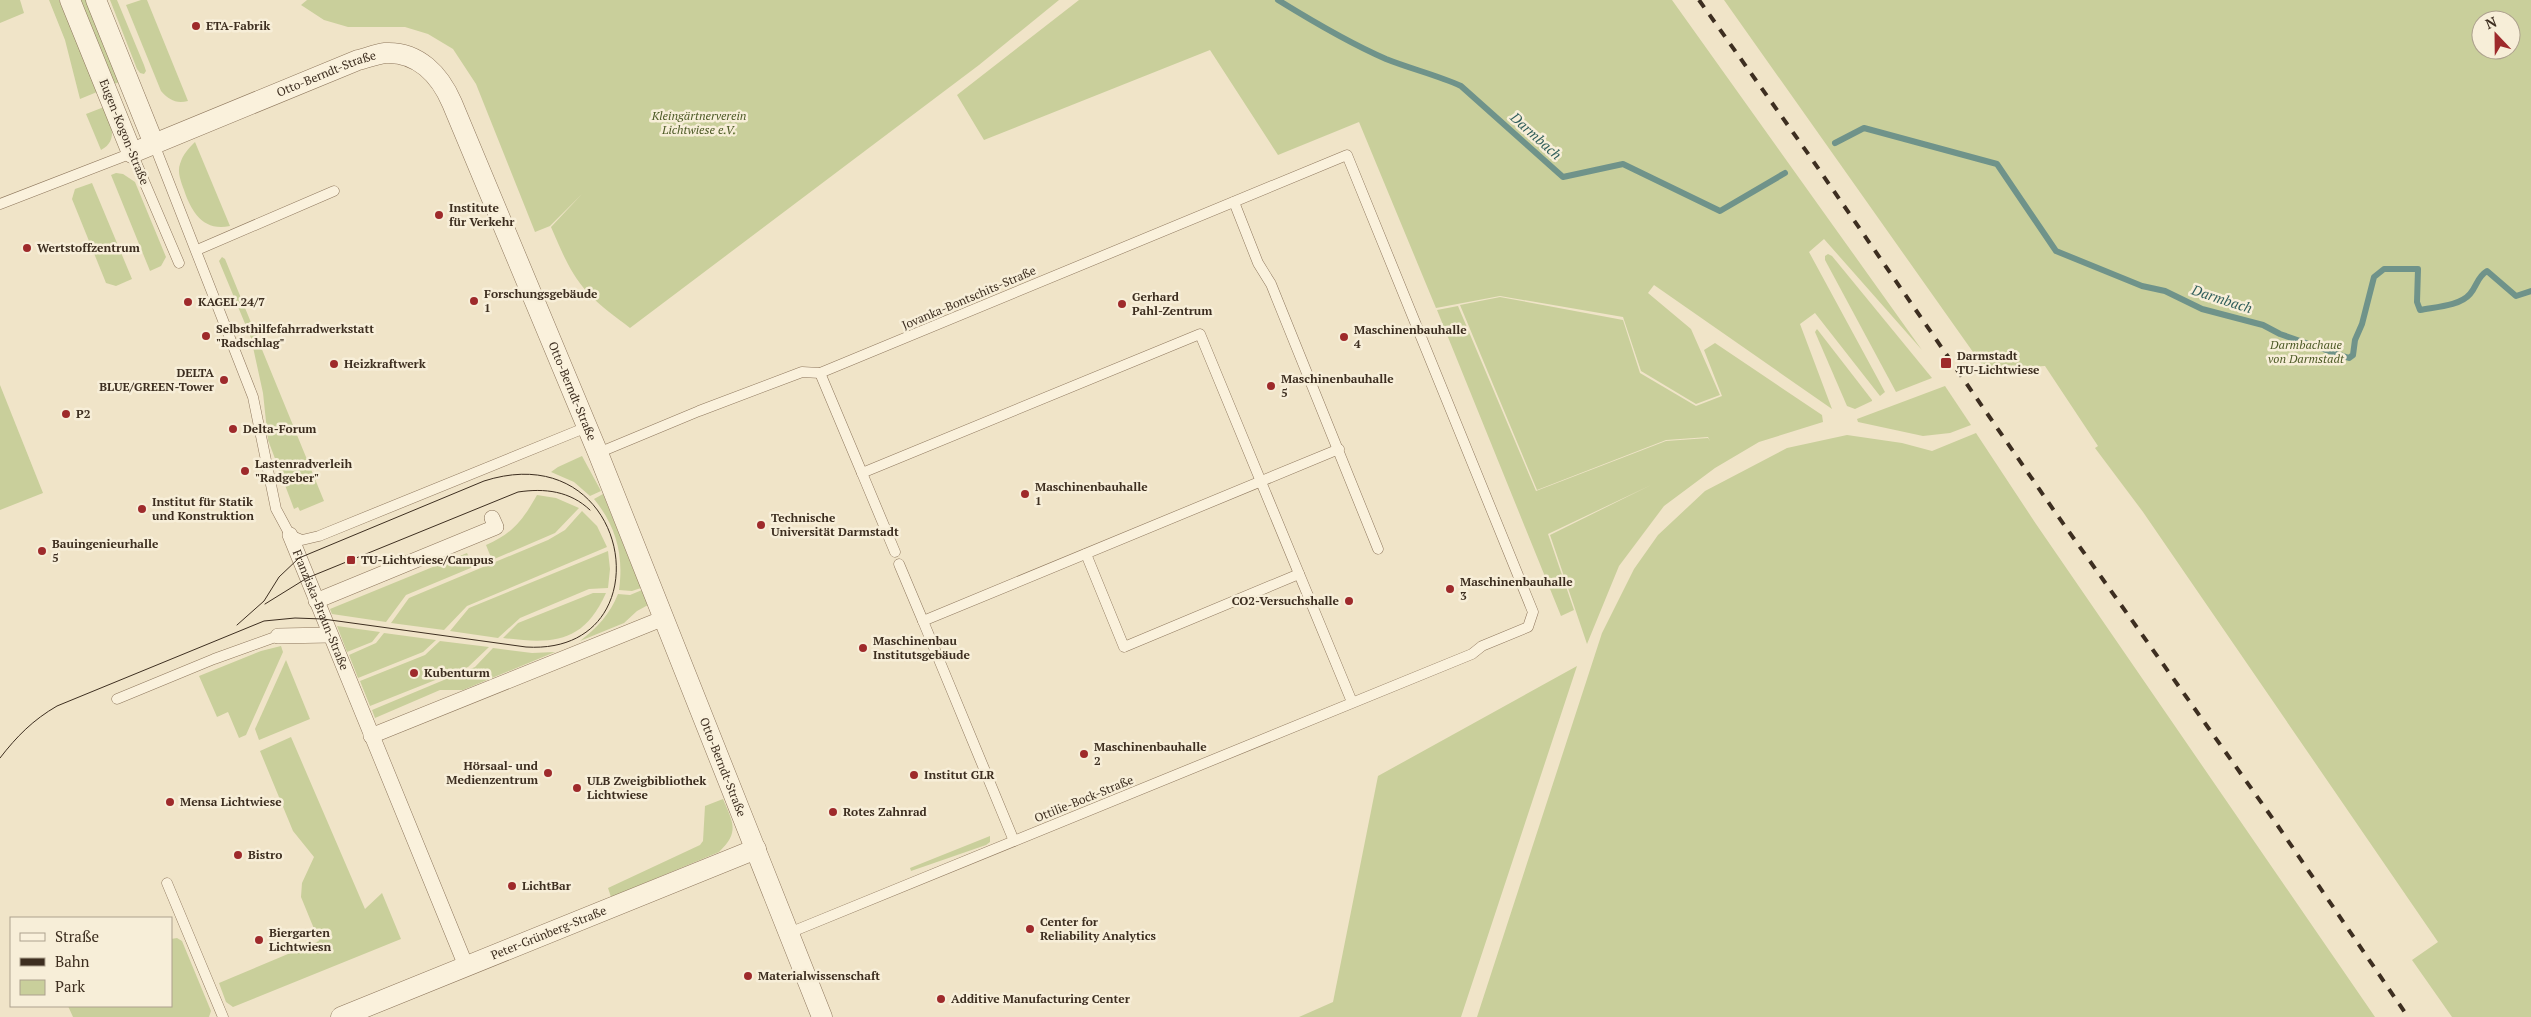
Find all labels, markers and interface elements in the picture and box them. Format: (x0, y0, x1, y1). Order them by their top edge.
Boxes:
north arrow (2471, 10, 2521, 60)
text: N (2482, 12, 2500, 33)
place label: ETA-Fabrik (206, 18, 270, 33)
marker: ETA-Fabrik (190, 20, 202, 32)
street label: Otto-Berndt-Straße (274, 47, 378, 100)
street label: Eugen-Kogon-Straße (96, 77, 153, 187)
water label: Darmbach (1506, 107, 1566, 164)
park label: Kleingärtnerverein Lichtwiese e.V. (651, 108, 746, 137)
place label: Institute für Verkehr (449, 200, 515, 229)
marker: Institute für Verkehr (433, 209, 445, 221)
place label: Wertstoffzentrum (37, 240, 140, 255)
marker: Wertstoffzentrum (21, 242, 33, 254)
street label: Jovanka-Bontschits-Straße (900, 262, 1038, 333)
water label: Darmbach (2189, 280, 2255, 317)
place label: Forschungsgebäude 1 (484, 286, 598, 315)
place label: Gerhard Pahl-Zentrum (1132, 289, 1212, 318)
place label: KAGEL 24/7 (198, 294, 265, 309)
marker: Forschungsgebäude 1 (468, 295, 480, 307)
marker: KAGEL 24/7 (182, 296, 194, 308)
marker: Gerhard Pahl-Zentrum (1116, 298, 1128, 310)
place label: Selbsthilfefahrradwerkstatt "Radschlag" (216, 321, 374, 350)
place label: Maschinenbauhalle 4 (1354, 322, 1467, 351)
marker: Selbsthilfefahrradwerkstatt "Radschlag" (200, 330, 212, 342)
marker: Maschinenbauhalle 4 (1338, 331, 1350, 343)
park label: Darmbachaue von Darmstadt (2268, 337, 2345, 366)
street label: Otto-Berndt-Straße (545, 339, 600, 443)
place label: Darmstadt TU-Lichtwiese (1957, 348, 2040, 377)
place label: Heizkraftwerk (344, 356, 426, 371)
marker: Darmstadt TU-Lichtwiese (1939, 356, 1953, 370)
marker: Heizkraftwerk (328, 358, 340, 370)
place label: DELTA BLUE/GREEN-Tower (99, 365, 215, 394)
place label: Maschinenbauhalle 5 (1281, 371, 1394, 400)
marker: DELTA BLUE/GREEN-Tower (218, 374, 230, 386)
marker: Maschinenbauhalle 5 (1265, 380, 1277, 392)
place label: P2 (76, 406, 91, 421)
marker: P2 (60, 408, 72, 420)
place label: Delta-Forum (243, 421, 316, 436)
marker: Delta-Forum (227, 423, 239, 435)
place label: Lastenradverleih "Radgeber" (255, 456, 352, 485)
marker: Lastenradverleih "Radgeber" (239, 465, 251, 477)
place label: Maschinenbauhalle 1 (1035, 479, 1148, 508)
marker: Maschinenbauhalle 1 (1019, 488, 1031, 500)
place label: Institut für Statik und Konstruktion (152, 494, 254, 523)
marker: Institut für Statik und Konstruktion (136, 503, 148, 515)
place label: Technische Universität Darmstadt (771, 510, 899, 539)
marker: Technische Universität Darmstadt (755, 519, 767, 531)
place label: Bauingenieurhalle 5 (52, 536, 159, 565)
marker: Bauingenieurhalle 5 (36, 545, 48, 557)
street label: Franziska-Braun-Straße (290, 547, 352, 672)
place label: TU-Lichtwiese/Campus (361, 552, 494, 567)
marker: TU-Lichtwiese/Campus (345, 554, 357, 566)
place label: Maschinenbauhalle 3 (1460, 574, 1573, 603)
marker: Maschinenbauhalle 3 (1444, 583, 1456, 595)
place label: CO2-Versuchshalle (1232, 593, 1340, 608)
marker: CO2-Versuchshalle (1343, 595, 1355, 607)
place label: Maschinenbau Institutsgebäude (873, 633, 970, 662)
marker: Maschinenbau Institutsgebäude (857, 642, 869, 654)
place label: Kubenturm (424, 665, 490, 680)
marker: Kubenturm (408, 667, 420, 679)
street label: Otto-Berndt-Straße (697, 715, 750, 819)
place label: Maschinenbauhalle 2 (1094, 739, 1207, 768)
marker: Maschinenbauhalle 2 (1078, 748, 1090, 760)
place label: Hörsaal- und Medienzentrum (446, 758, 539, 787)
marker: Hörsaal- und Medienzentrum (542, 767, 554, 779)
place label: Institut GLR (924, 767, 995, 782)
marker: Institut GLR (908, 769, 920, 781)
street label: Ottilie-Bock-Straße (1032, 772, 1136, 825)
place label: ULB Zweigbibliothek Lichtwiese (587, 773, 706, 802)
marker: ULB Zweigbibliothek Lichtwiese (571, 782, 583, 794)
place label: Mensa Lichtwiese (180, 794, 282, 809)
marker: Mensa Lichtwiese (164, 796, 176, 808)
place label: Rotes Zahnrad (843, 804, 928, 819)
marker: Rotes Zahnrad (827, 806, 839, 818)
place label: Bistro (248, 847, 282, 862)
marker: Bistro (232, 849, 244, 861)
place label: LichtBar (522, 878, 572, 893)
marker: LichtBar (506, 880, 518, 892)
street label: Peter-Grünberg-Straße (488, 902, 608, 963)
place label: Center for Reliability Analytics (1040, 914, 1157, 943)
legend (10, 917, 172, 1007)
marker: Center for Reliability Analytics (1024, 923, 1036, 935)
place label: Biergarten Lichtwiesn (269, 925, 332, 954)
text: Straße (55, 926, 99, 946)
marker: Biergarten Lichtwiesn (253, 934, 265, 946)
text: Bahn (55, 951, 90, 971)
place label: Materialwissenschaft (758, 968, 880, 983)
marker: Materialwissenschaft (742, 970, 754, 982)
text: Park (55, 976, 85, 996)
place label: Additive Manufacturing Center (951, 991, 1131, 1006)
marker: Additive Manufacturing Center (935, 993, 947, 1005)

